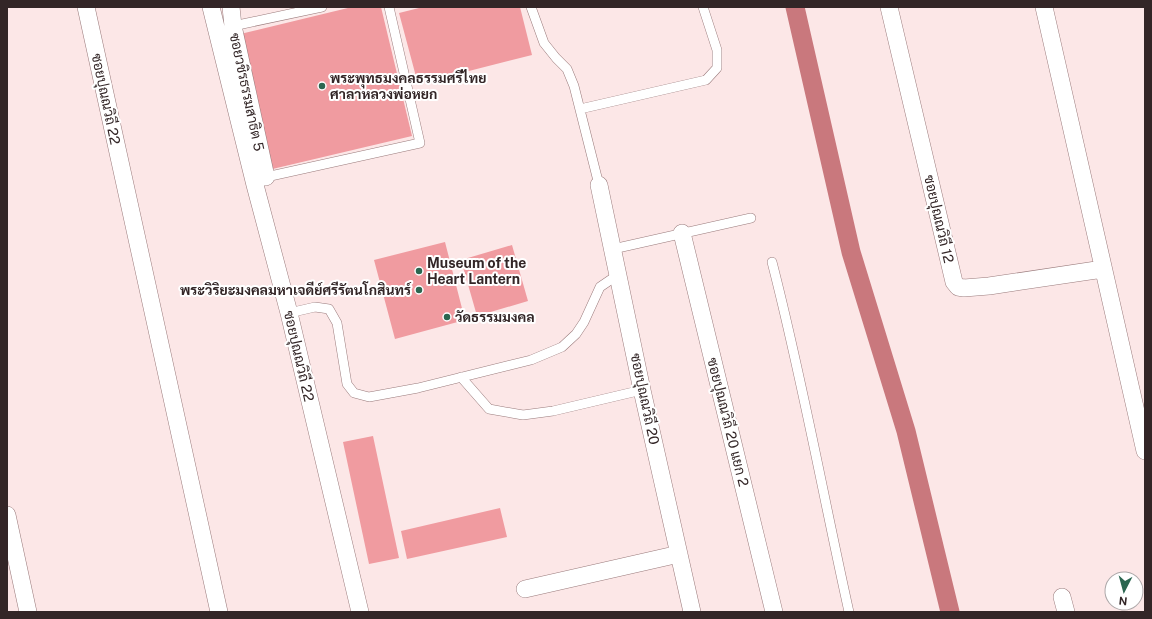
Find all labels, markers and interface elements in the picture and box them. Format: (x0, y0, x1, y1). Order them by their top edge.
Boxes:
street label: ซอยวชิรธรรมสาธิต 5 (227, 31, 267, 153)
street label: ซอยปุณณวิถี 22 (87, 52, 124, 146)
place label: พระพุทธมงคลธรรมศรีไทย ศาลาหลวงพ่อหยก (330, 69, 486, 102)
marker: พระพุทธมงคลธรรมศรีไทย ศาลาหลวงพ่อหยก (317, 81, 327, 91)
street label: ซอยปุณณวิถี 12 (919, 173, 958, 265)
place label: Museum of the Heart Lantern (427, 255, 526, 287)
marker: Museum of the Heart Lantern (414, 266, 424, 276)
place label: พระวิริยะมงคลมหาเจดีย์ศรีรัตนโกสินทร์ (180, 281, 412, 298)
marker: พระวิริยะมงคลมหาเจดีย์ศรีรัตนโกสินทร์ (414, 285, 424, 295)
street label: ซอยปุณณวิถี 22 (279, 309, 318, 403)
place label: วัดธรรมมงคล (455, 309, 535, 325)
marker: วัดธรรมมงคล (442, 312, 452, 322)
street label: ซอยปุณณวิถี 20 (626, 352, 663, 447)
street label: ซอยปุณณวิถี 20 แยก 2 (702, 356, 753, 489)
north arrow (1104, 571, 1144, 611)
text: N (1118, 595, 1128, 607)

